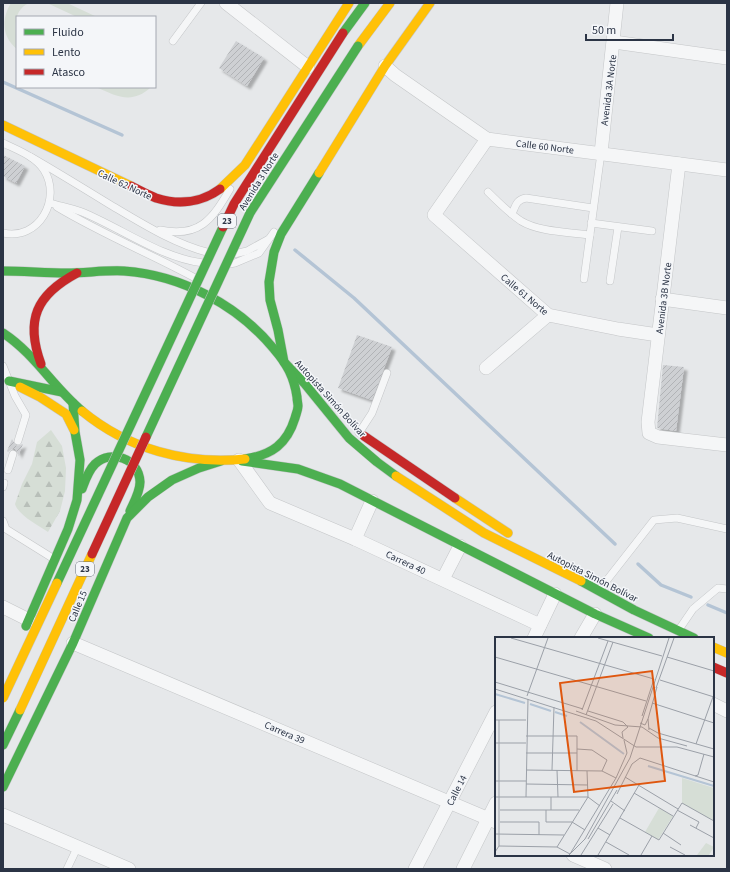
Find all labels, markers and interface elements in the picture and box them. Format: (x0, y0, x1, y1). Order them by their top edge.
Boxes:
legend (16, 16, 156, 88)
scale bar (586, 16, 673, 42)
text: 50 m (592, 22, 616, 39)
text: Fluido (52, 24, 84, 41)
text: Lento (52, 44, 81, 61)
street label: Avenida 3A Norte (598, 54, 620, 126)
text: Atasco (52, 64, 85, 81)
street label: Calle 60 Norte (515, 136, 575, 157)
street label: Avenida 3 Norte (235, 150, 282, 213)
street label: Calle 62 Norte (95, 166, 154, 204)
road number: 23 (218, 214, 236, 228)
street label: Avenida 3B Norte (653, 262, 675, 335)
street label: Calle 61 Norte (498, 271, 551, 319)
street label: Autopista Simón Bolívar (292, 357, 369, 441)
street label: Carrera 40 (383, 548, 428, 578)
street label: Autopista Simón Bolívar (545, 548, 641, 606)
road number: 23 (76, 562, 94, 576)
street label: Calle 15 (65, 589, 91, 624)
inset map (495, 637, 714, 856)
street label: Carrera 39 (262, 718, 307, 748)
street label: Calle 14 (443, 773, 471, 808)

